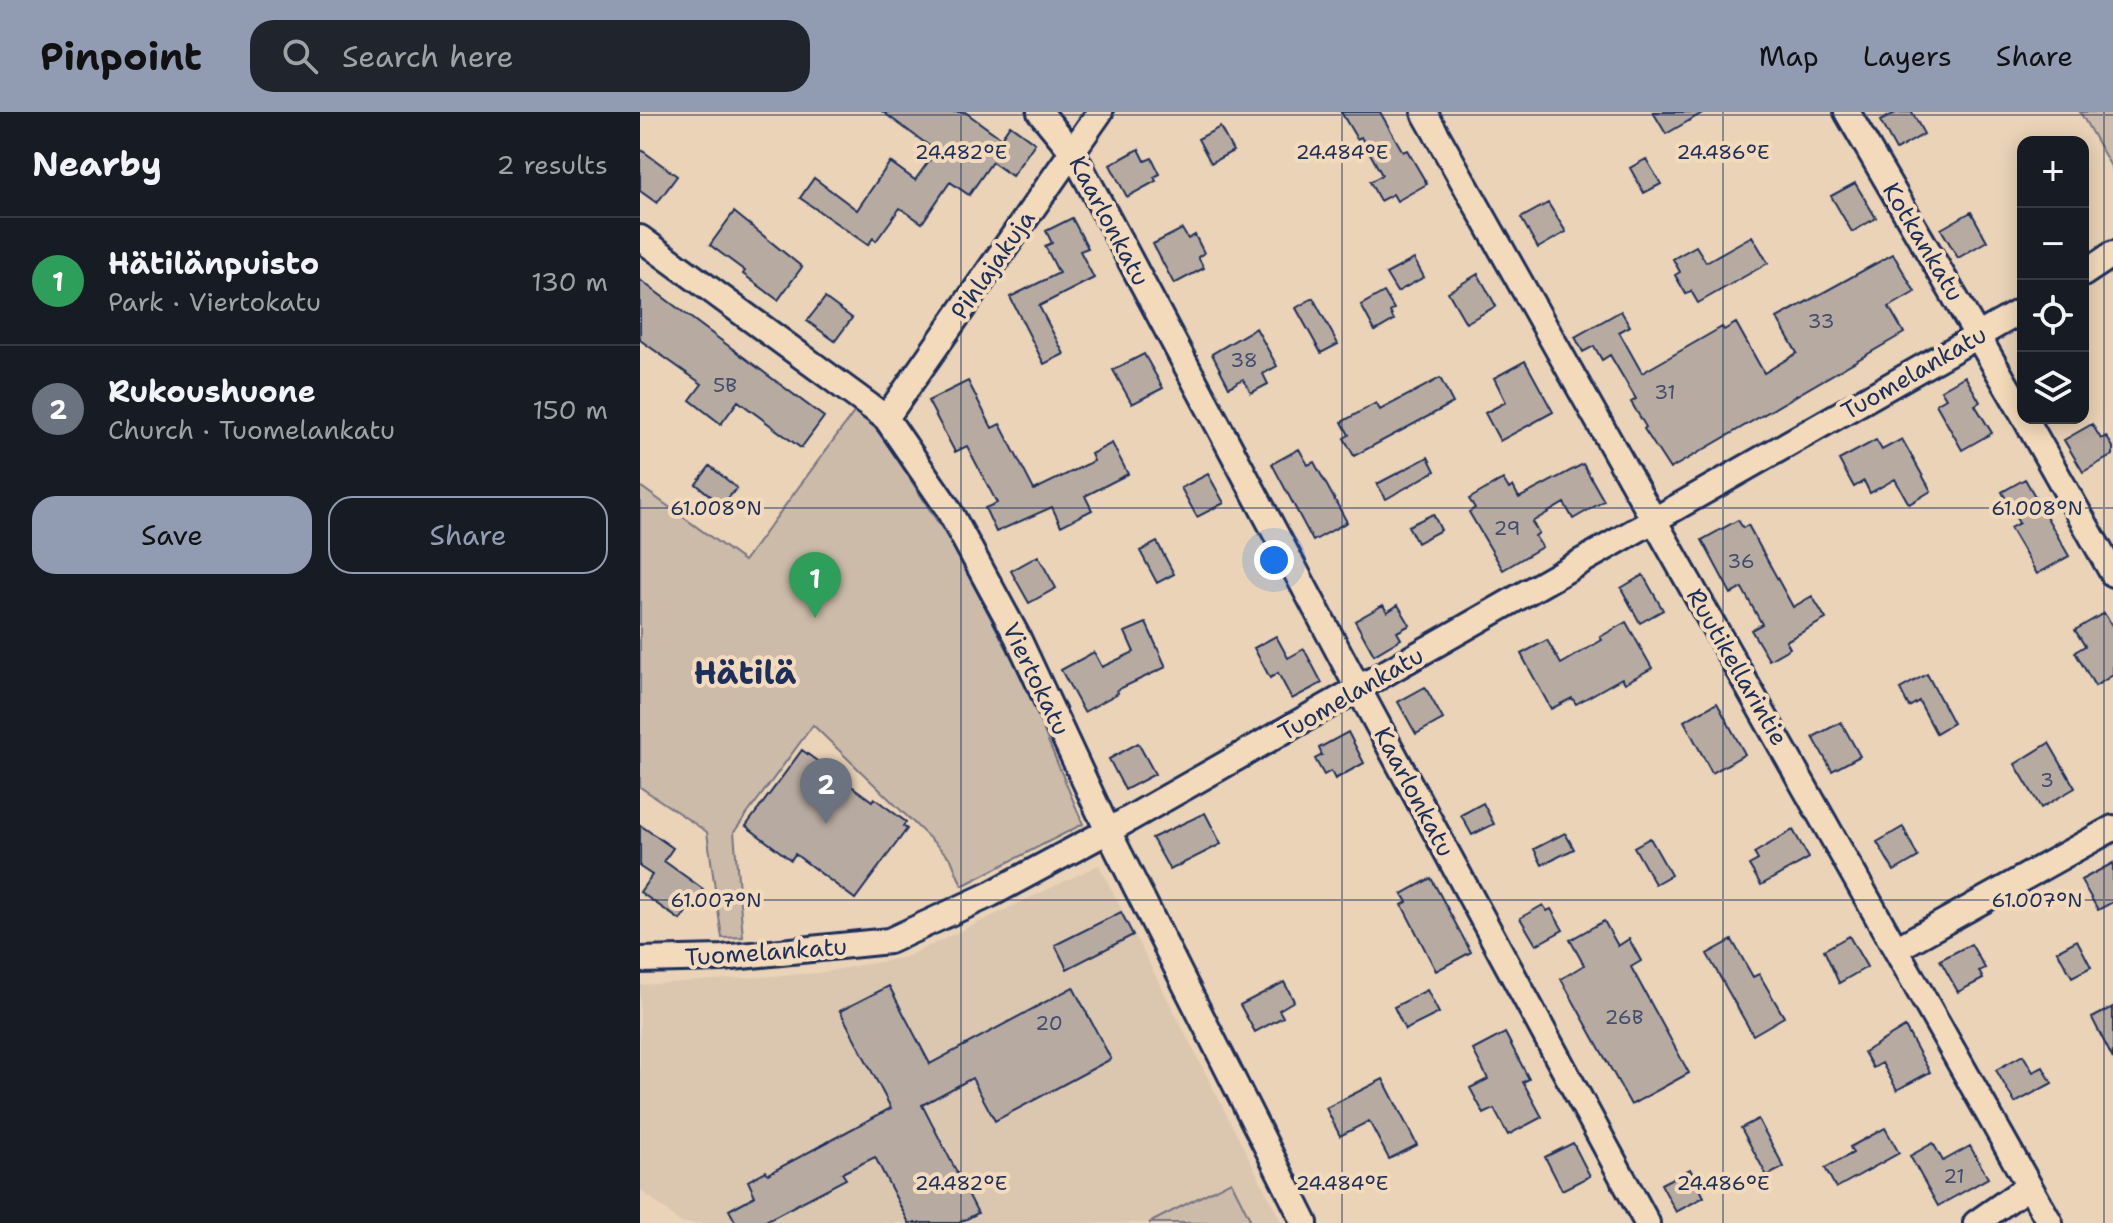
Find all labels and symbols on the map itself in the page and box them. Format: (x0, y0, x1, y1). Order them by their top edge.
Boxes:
text: 24.482°E (915, 139, 1007, 165)
text: 24.484°E (1296, 139, 1388, 165)
text: 24.486°E (1677, 139, 1769, 165)
street label: Kaarlonkatu (1061, 151, 1157, 291)
street label: Kotkankatu (1875, 177, 1971, 307)
street label: Pihlajakuja (944, 204, 1042, 326)
house number: 33 (1808, 308, 1834, 334)
street label: Tuomelankatu (1836, 318, 1992, 428)
house number: 38 (1230, 347, 1258, 373)
house number: 5B (713, 372, 737, 398)
house number: 31 (1654, 379, 1676, 405)
text: 61.008°N (670, 495, 762, 521)
text: 61.008°N (1991, 495, 2083, 521)
house number: 29 (1494, 515, 1520, 541)
your location (1254, 540, 1294, 580)
house number: 36 (1727, 548, 1755, 574)
pin: 1 (789, 552, 841, 618)
street label: Ruutikellarintie (1679, 583, 1795, 751)
street label: Viertokatu (995, 617, 1077, 741)
street label: Tuomelankatu (1273, 639, 1429, 749)
district label: Hätilä (694, 651, 796, 694)
street label: Kaarlonkatu (1366, 722, 1462, 862)
pin: 2 (800, 758, 852, 824)
house number: 3 (2040, 767, 2054, 793)
text: 61.007°N (671, 887, 761, 913)
text: 61.007°N (1992, 887, 2082, 913)
street label: Tuomelankatu (684, 930, 848, 974)
house number: 26B (1605, 1004, 1643, 1030)
house number: 20 (1035, 1010, 1063, 1036)
house number: 21 (1943, 1163, 1965, 1189)
text: 24.482°E (915, 1170, 1007, 1196)
text: 24.484°E (1296, 1170, 1388, 1196)
text: 24.486°E (1677, 1170, 1769, 1196)

